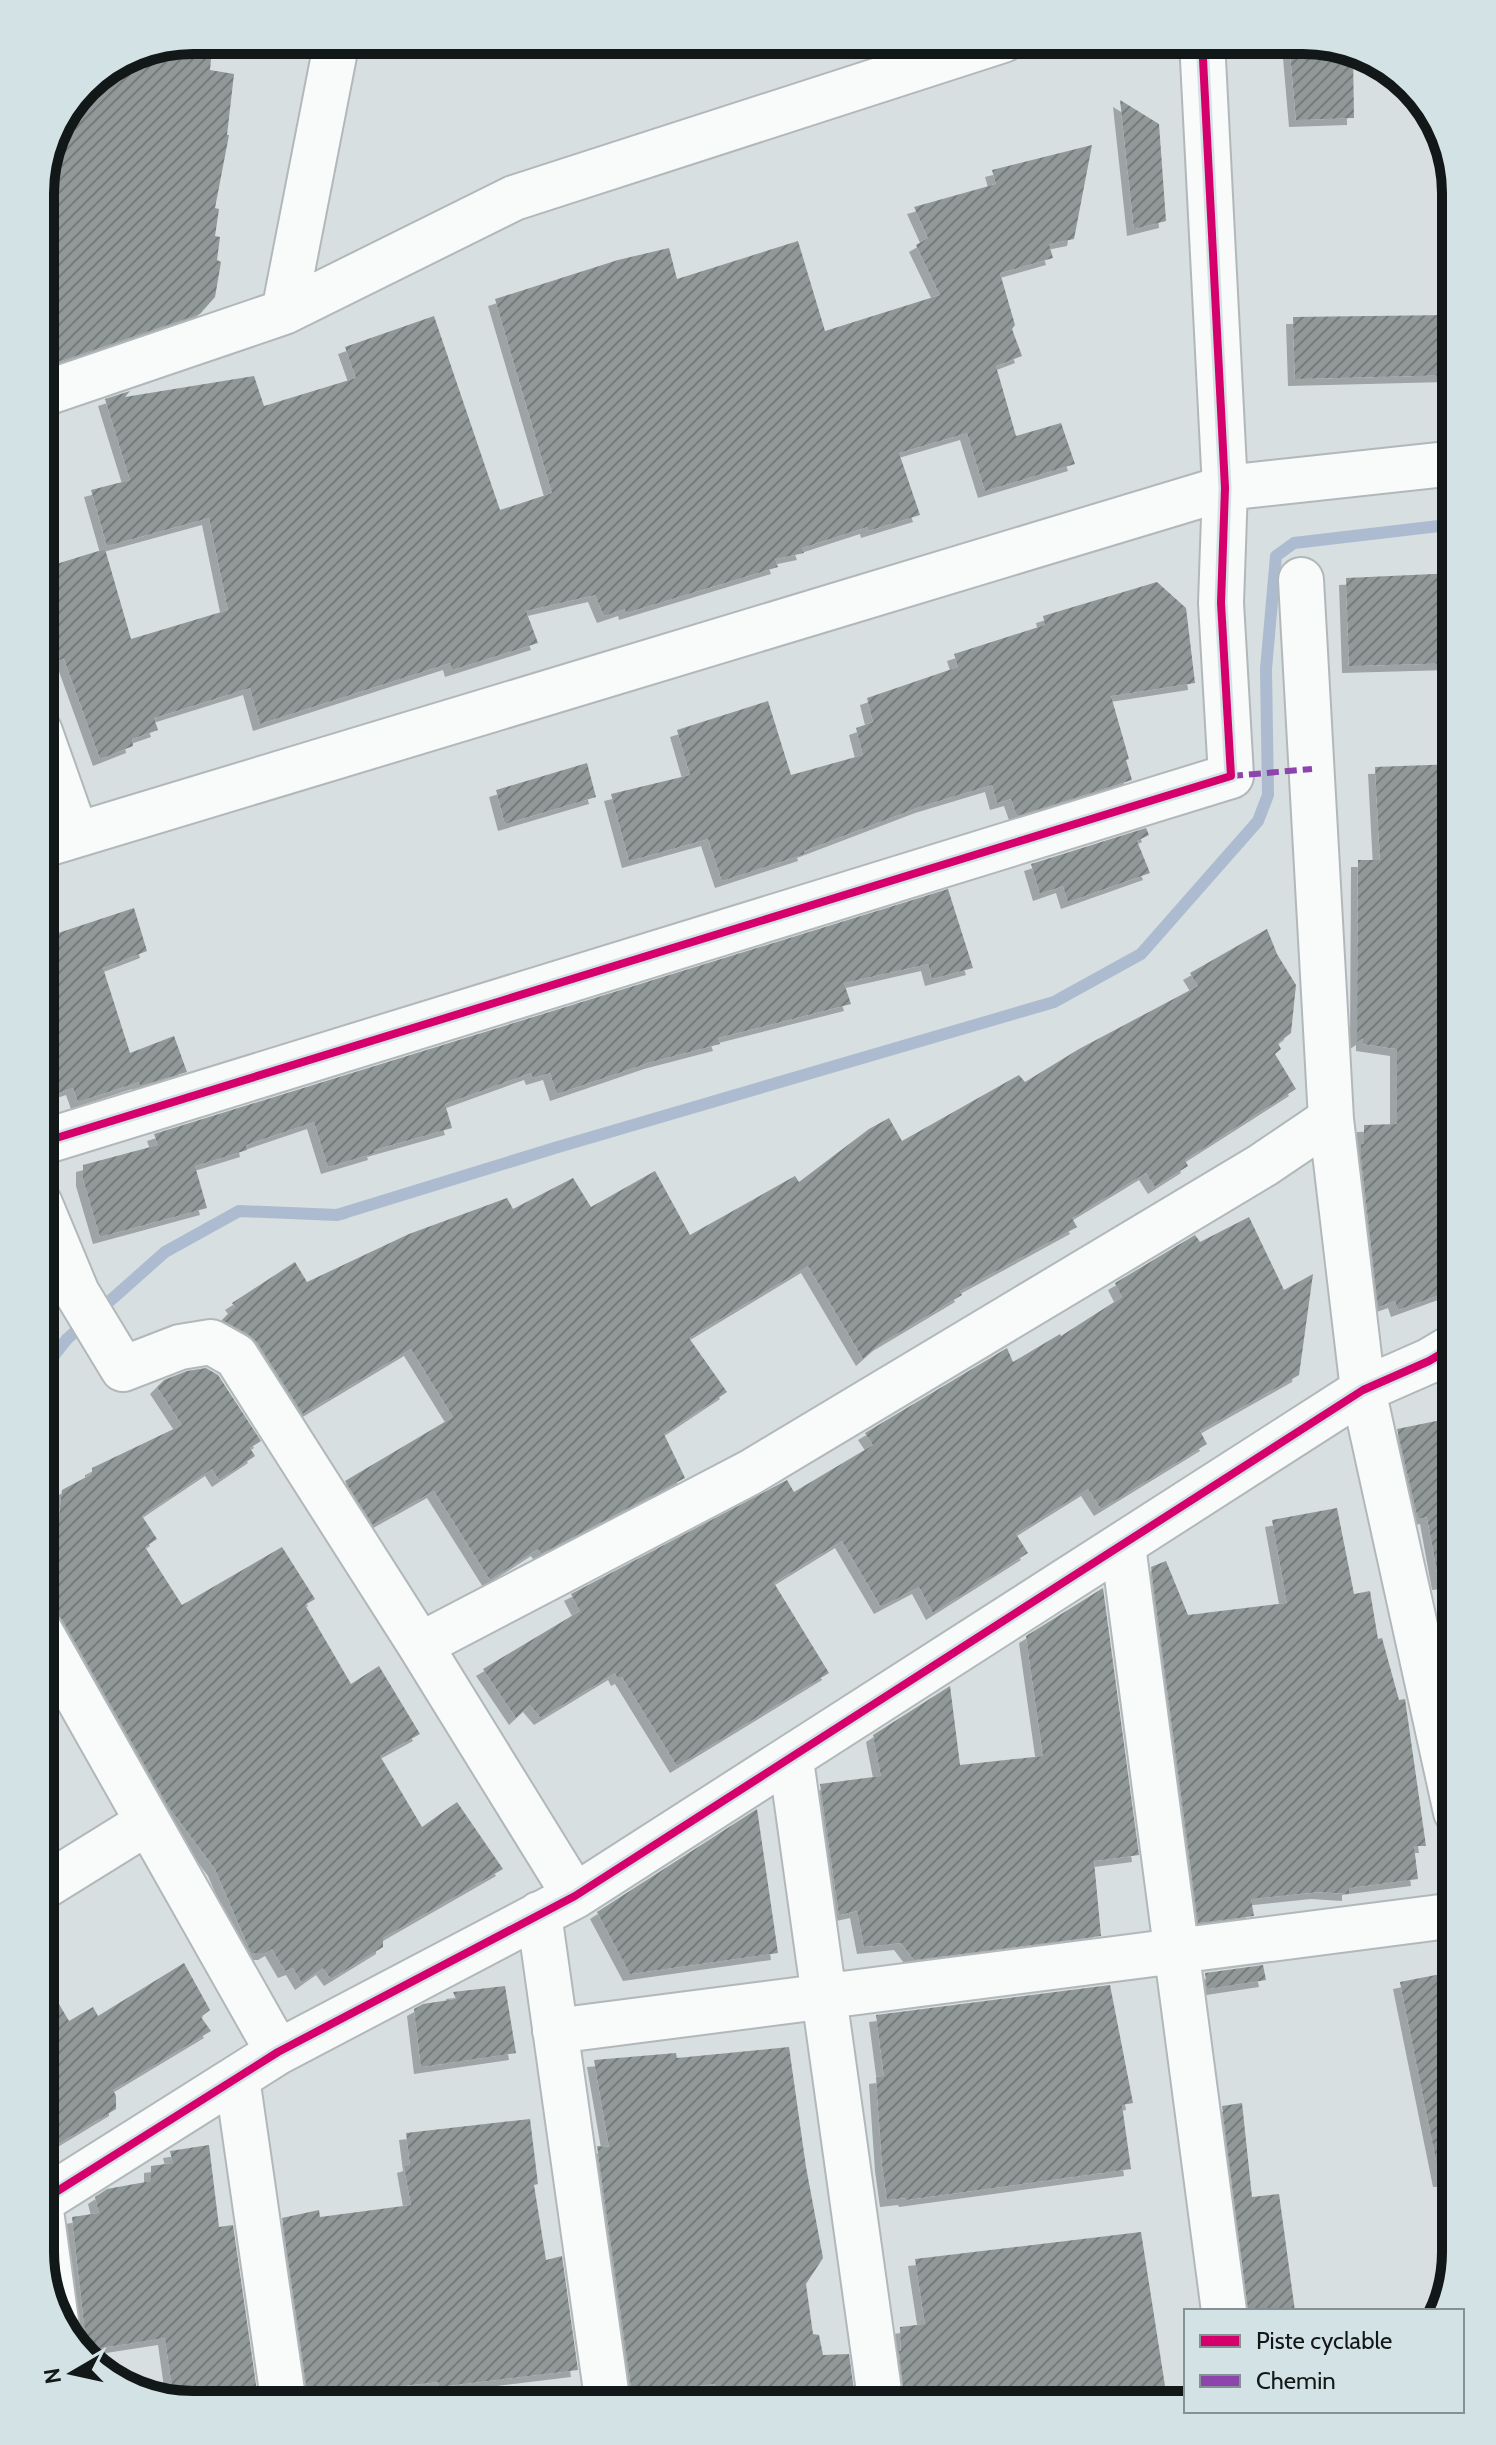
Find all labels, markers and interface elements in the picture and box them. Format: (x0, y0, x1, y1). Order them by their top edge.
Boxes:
legend (1184, 2309, 1464, 2413)
text: Piste cyclable (1256, 2326, 1392, 2355)
north arrow (32, 2333, 112, 2413)
text: N (38, 2366, 67, 2386)
text: Chemin (1256, 2366, 1336, 2395)

